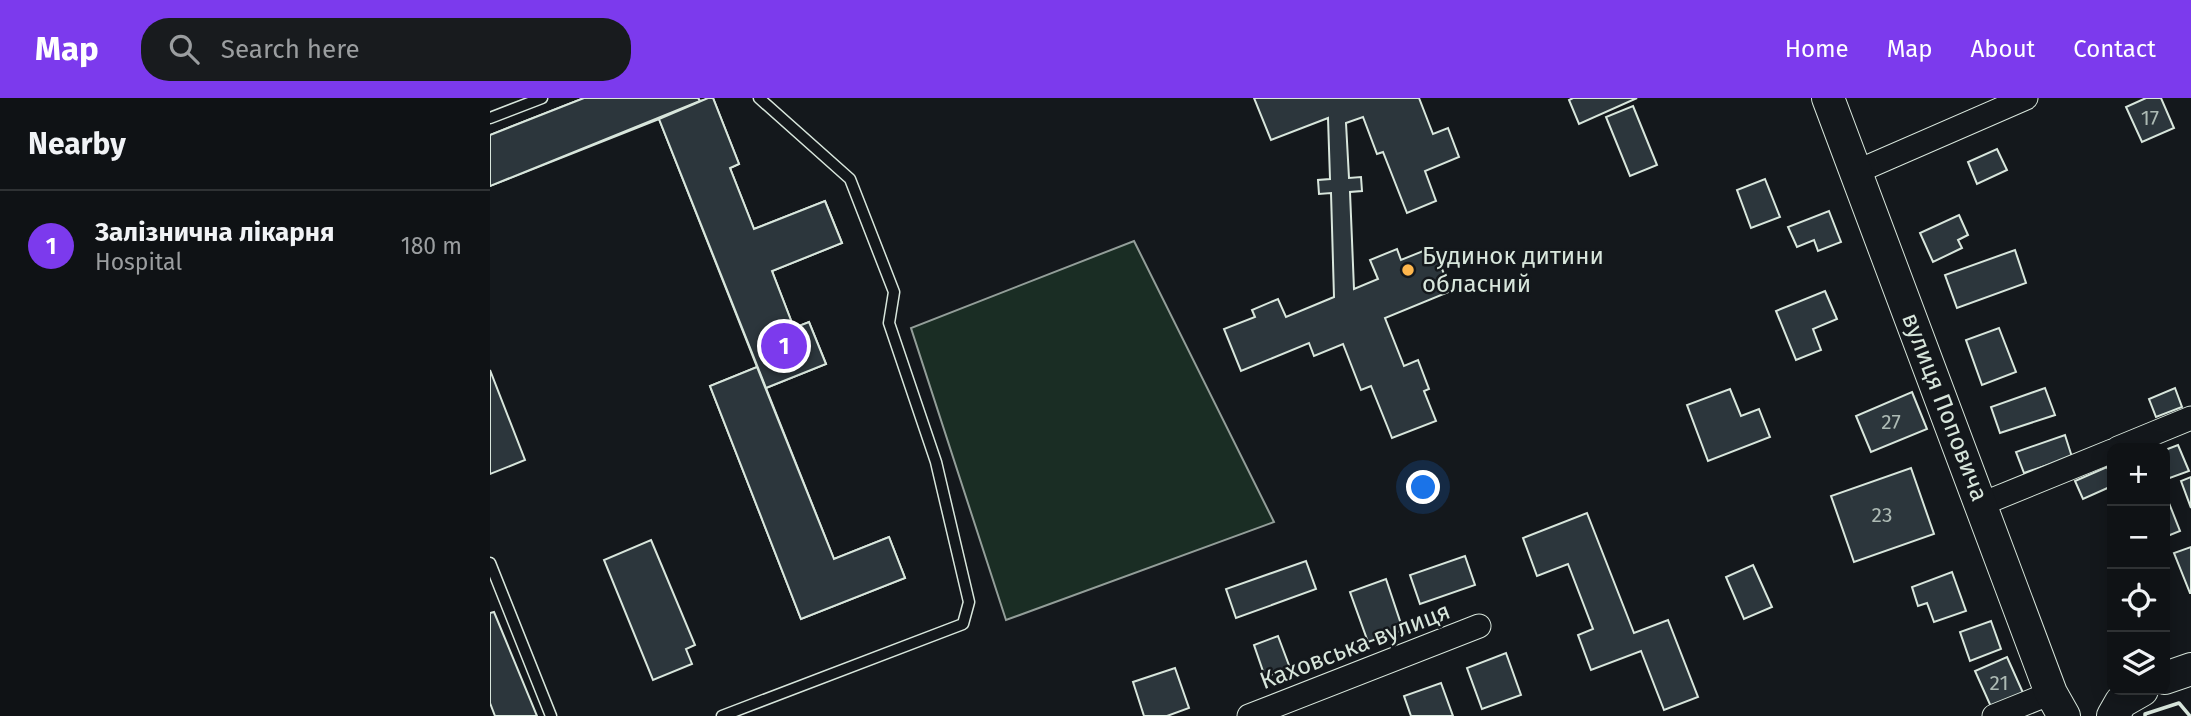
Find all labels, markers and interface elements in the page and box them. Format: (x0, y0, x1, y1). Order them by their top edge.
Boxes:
search box (141, 18, 631, 81)
text: Map (35, 29, 99, 69)
icon: search (165, 30, 203, 68)
text: Search here (221, 34, 360, 65)
text: Home (1785, 35, 1849, 63)
text: Map (1887, 35, 1933, 63)
text: About (1971, 35, 2035, 63)
text: Contact (2073, 35, 2156, 63)
house number: 17 (2141, 105, 2159, 131)
text: Nearby (28, 126, 126, 162)
text: Залізнична лікарня (95, 217, 335, 248)
text: 1 (46, 232, 56, 260)
text: 180 m (401, 232, 462, 260)
place label: Будинок дитини обласний (1422, 242, 1604, 298)
text: Hospital (95, 248, 182, 276)
marker: Будинок дитини обласний (1400, 262, 1416, 278)
street label: вулиця Поповича (1896, 309, 1994, 505)
pin: 1 (761, 320, 807, 372)
house number: 27 (1881, 409, 1901, 435)
map controls (2107, 443, 2170, 695)
button: + (2107, 443, 2170, 506)
your location (1406, 470, 1440, 504)
house number: 23 (1872, 502, 1892, 528)
button: − (2107, 506, 2170, 569)
button: locate (2107, 569, 2170, 632)
street label: Каховська вулиця (1256, 597, 1454, 695)
button: layers (2107, 632, 2170, 695)
house number: 21 (1990, 670, 2008, 696)

